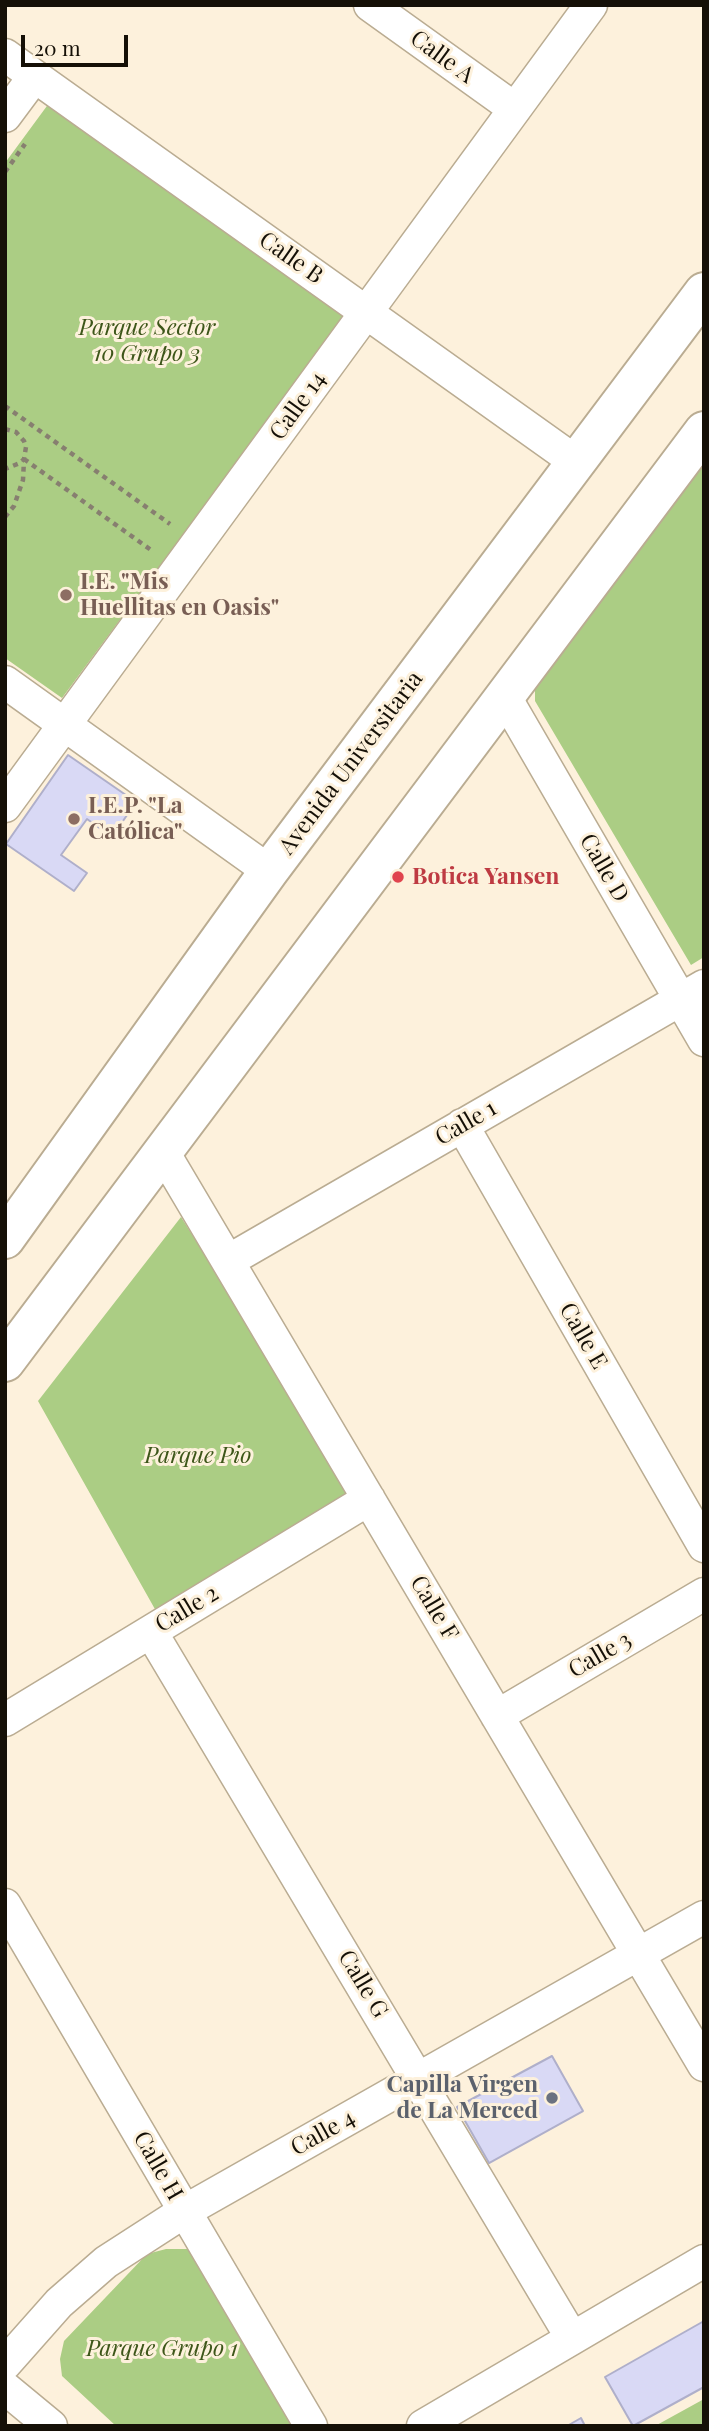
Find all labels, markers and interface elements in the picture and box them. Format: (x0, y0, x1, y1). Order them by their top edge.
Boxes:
scale bar (24, 21, 131, 65)
street label: Calle A (405, 25, 479, 89)
text: 20 m (34, 33, 81, 61)
street label: Calle B (254, 226, 328, 290)
park label: Parque Sector 10 Grupo 3 (79, 314, 215, 368)
street label: Calle 14 (264, 367, 332, 445)
place label: I.E. "Mis Huellitas en Oasis" (80, 568, 279, 622)
marker: I.E. "Mis Huellitas en Oasis" (58, 587, 74, 603)
street label: Avenida Universitaria (273, 666, 429, 860)
place label: I.E.P. "La Católica" (88, 792, 183, 846)
marker: I.E.P. "La Católica" (66, 811, 82, 827)
street label: Calle D (573, 829, 635, 907)
place label: Botica Yansen (412, 863, 559, 891)
marker: Botica Yansen (390, 869, 406, 885)
street label: Calle 1 (430, 1095, 502, 1151)
street label: Calle E (553, 1298, 613, 1374)
park label: Parque Pio (145, 1442, 251, 1470)
street label: Calle F (404, 1571, 464, 1645)
street label: Calle 2 (150, 1580, 224, 1638)
street label: Calle 3 (564, 1626, 636, 1684)
street label: Calle G (332, 1945, 394, 2023)
place label: Capilla Virgen de La Merced (387, 2071, 538, 2125)
marker: Capilla Virgen de La Merced (544, 2090, 560, 2106)
street label: Calle 4 (286, 2104, 360, 2162)
street label: Calle H (127, 2127, 189, 2205)
park label: Parque Grupo 1 (86, 2335, 238, 2363)

